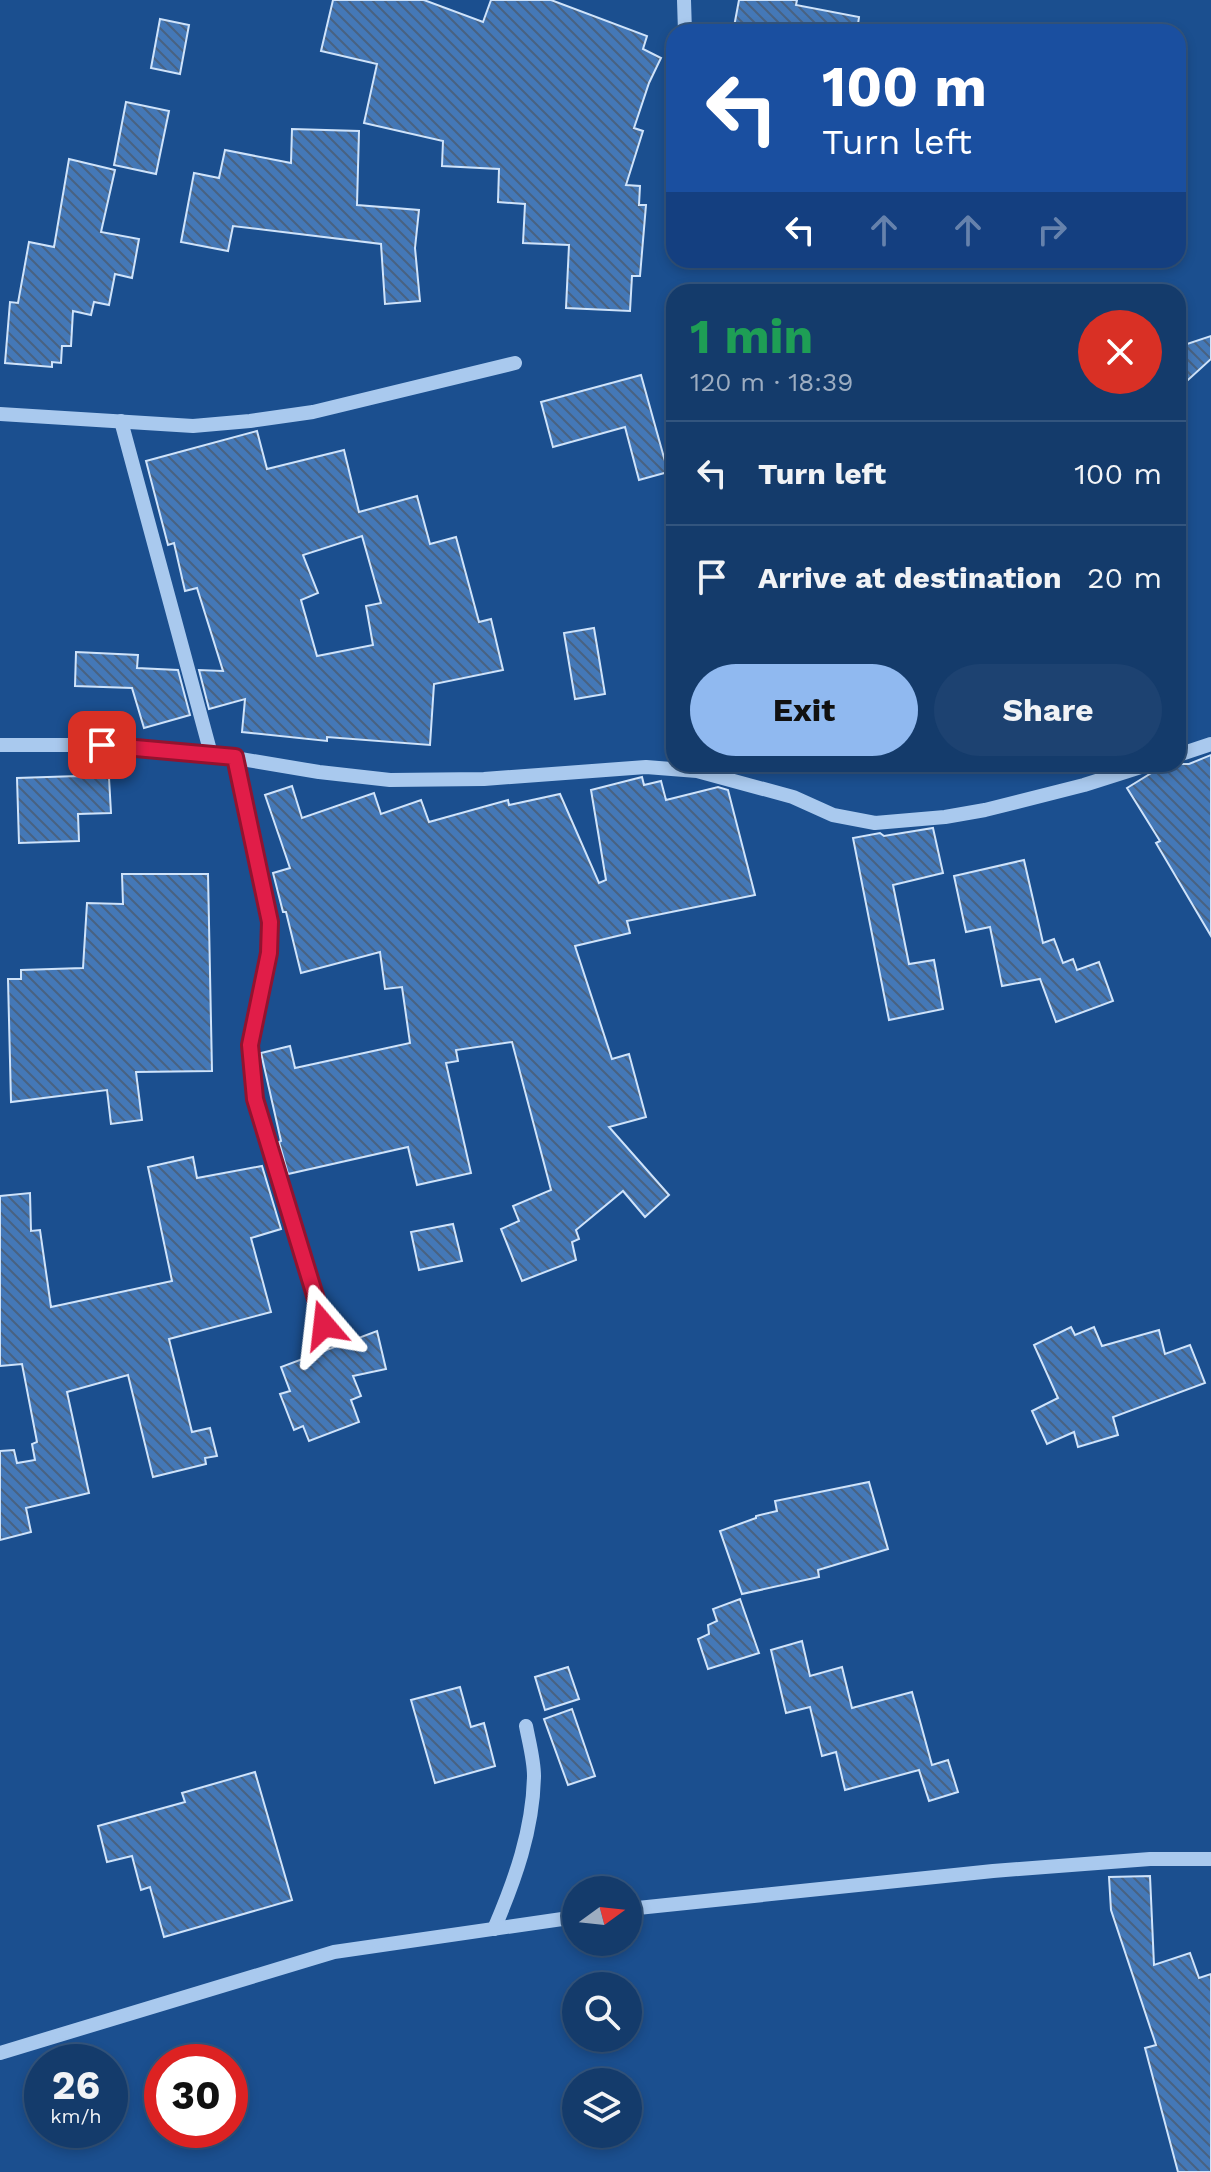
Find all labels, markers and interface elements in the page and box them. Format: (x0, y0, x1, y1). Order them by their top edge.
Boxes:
text: 100 m (822, 54, 987, 120)
icon: left (690, 56, 794, 160)
text: Turn left (822, 121, 972, 163)
icon: left (778, 208, 822, 252)
icon: ahead (862, 208, 906, 252)
icon: ahead (946, 208, 990, 252)
icon: right (1030, 208, 1074, 252)
text: 1 min (690, 308, 813, 365)
button: close (1078, 310, 1162, 394)
text: 120 m · 18:39 (690, 367, 853, 397)
icon: left (690, 451, 734, 495)
text: Turn left (758, 456, 886, 491)
text: 100 m (1074, 456, 1162, 491)
icon: arrive (690, 555, 734, 599)
text: Arrive at destination (758, 560, 1062, 595)
text: 20 m (1087, 560, 1162, 595)
button: Exit (690, 664, 918, 756)
button: Share (934, 664, 1162, 756)
pin (68, 711, 136, 779)
icon: arrive (80, 723, 124, 767)
position arrow (282, 1283, 366, 1367)
north arrow (562, 1876, 642, 1956)
map controls (562, 1876, 642, 2148)
button: search (562, 1972, 642, 2052)
speed limit sign: 30 (144, 2044, 248, 2148)
text: 26 (52, 2062, 100, 2109)
button: layers (562, 2068, 642, 2148)
text: km/h (50, 2104, 102, 2128)

